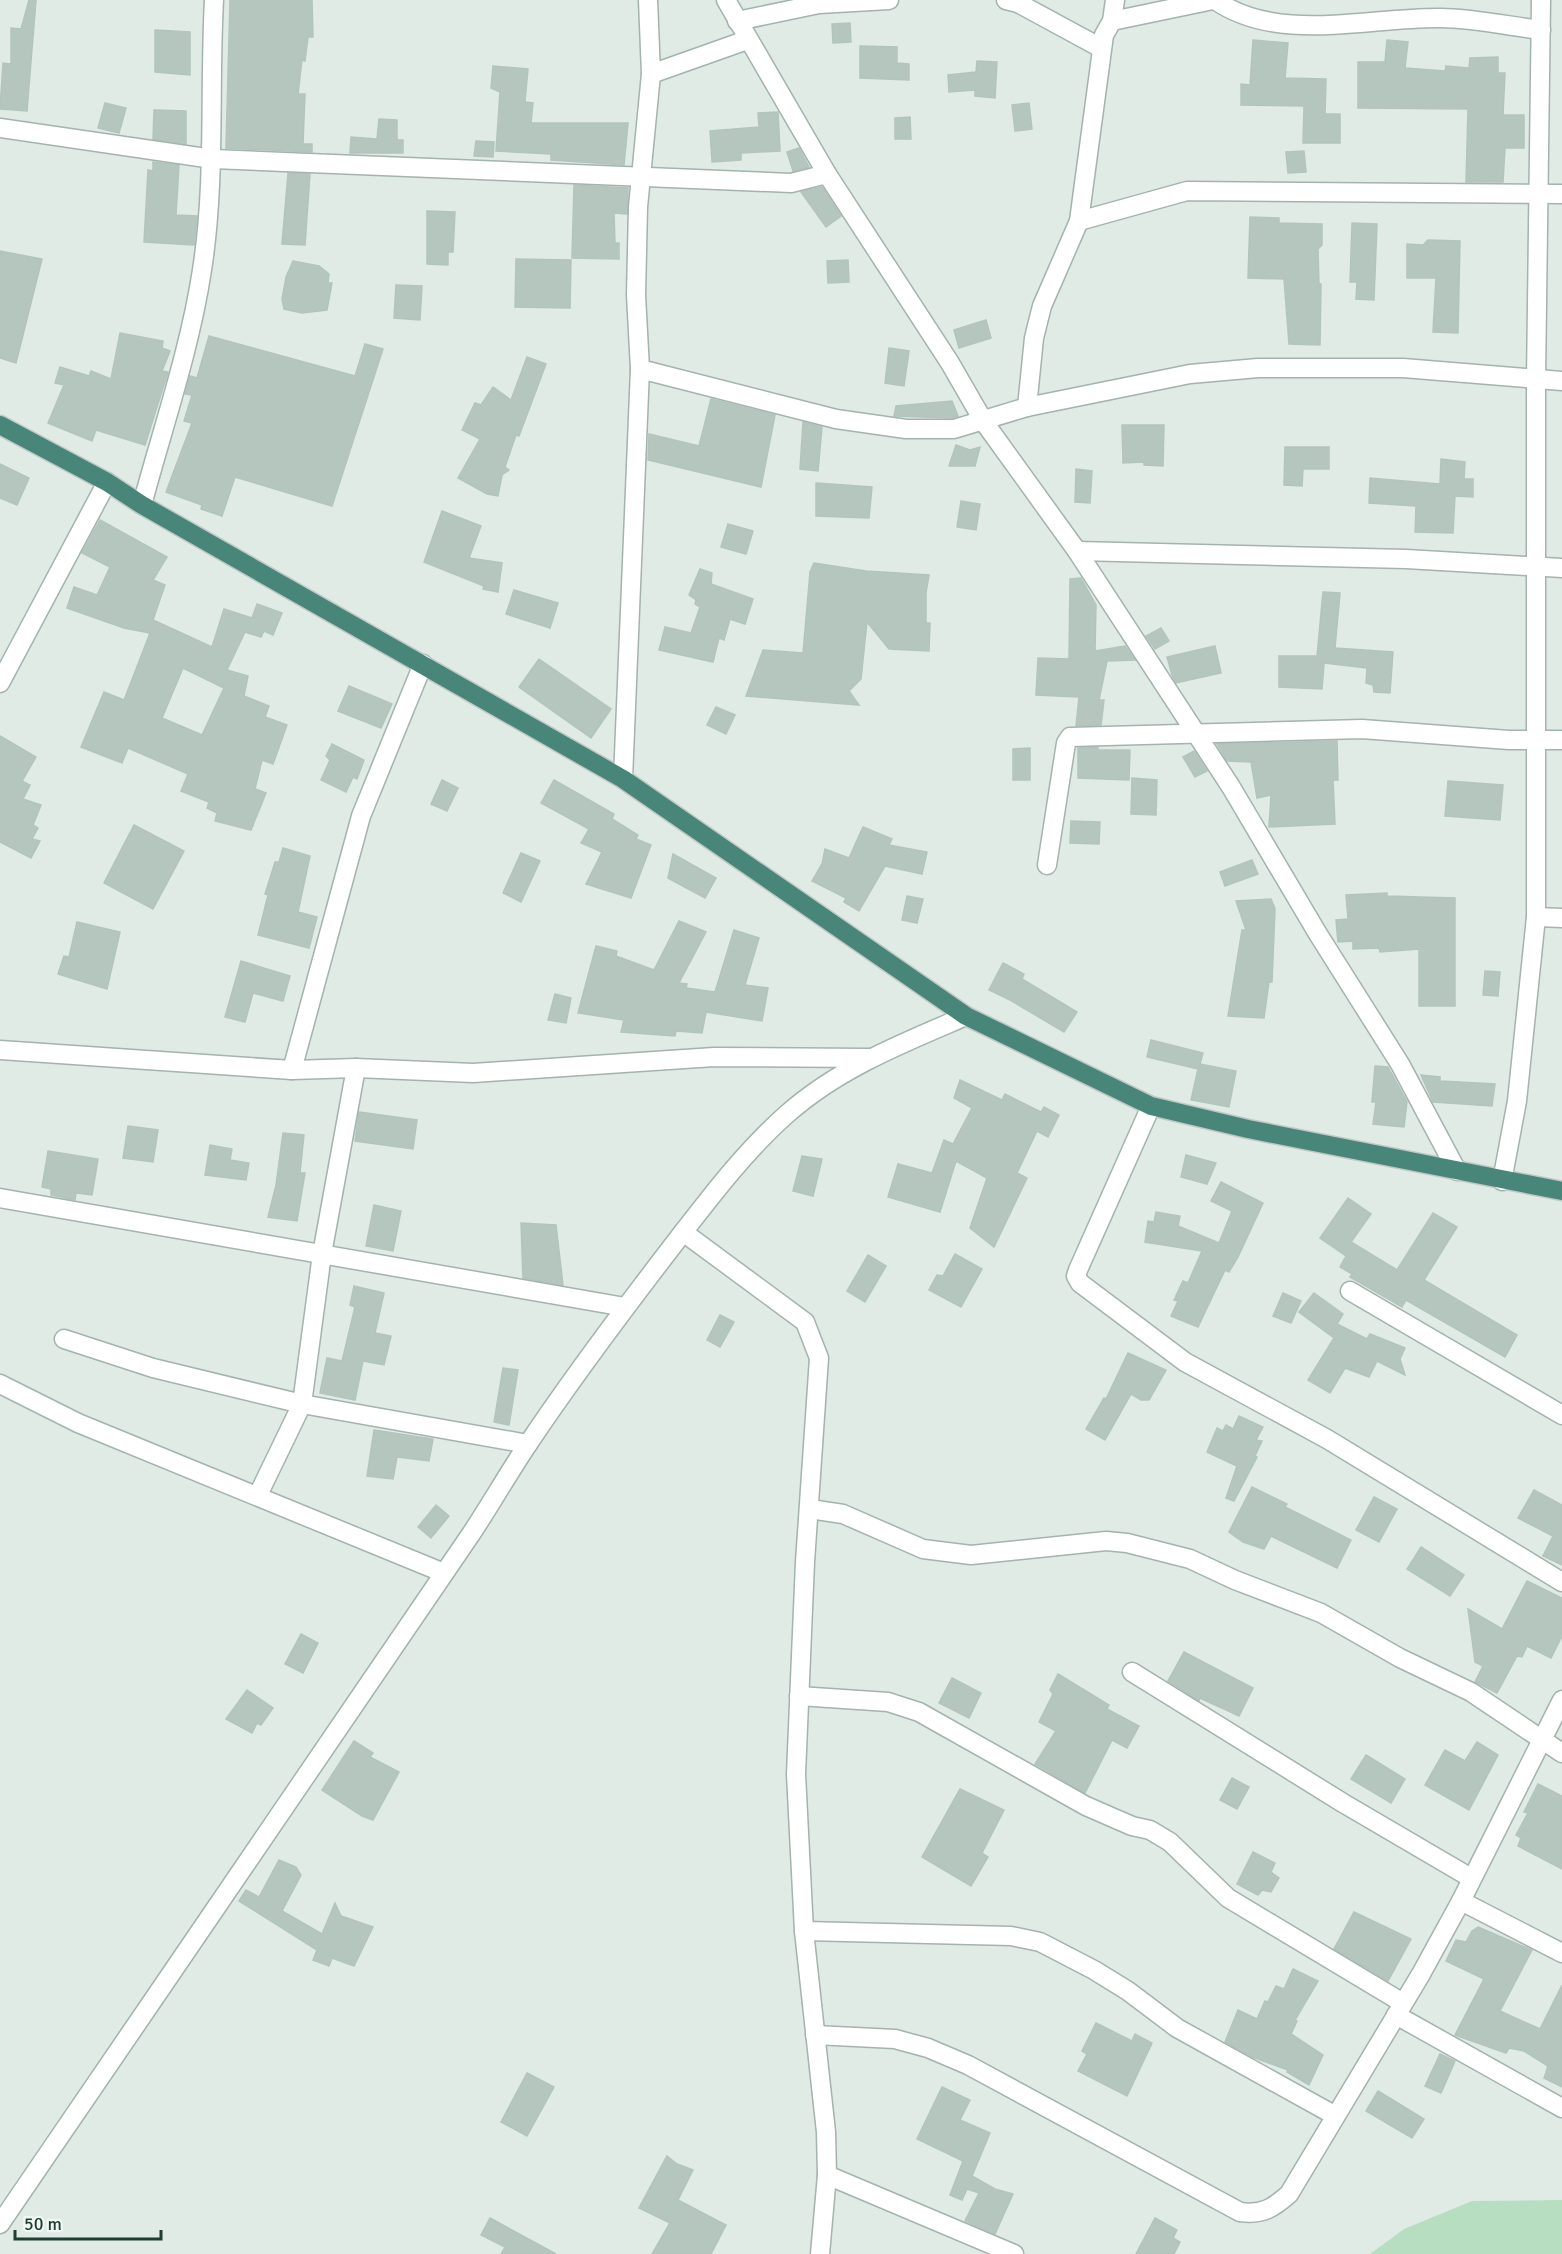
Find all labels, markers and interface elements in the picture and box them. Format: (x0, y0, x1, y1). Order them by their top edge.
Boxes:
scale bar (15, 2203, 160, 2241)
text: 50 m (24, 2213, 62, 2235)

